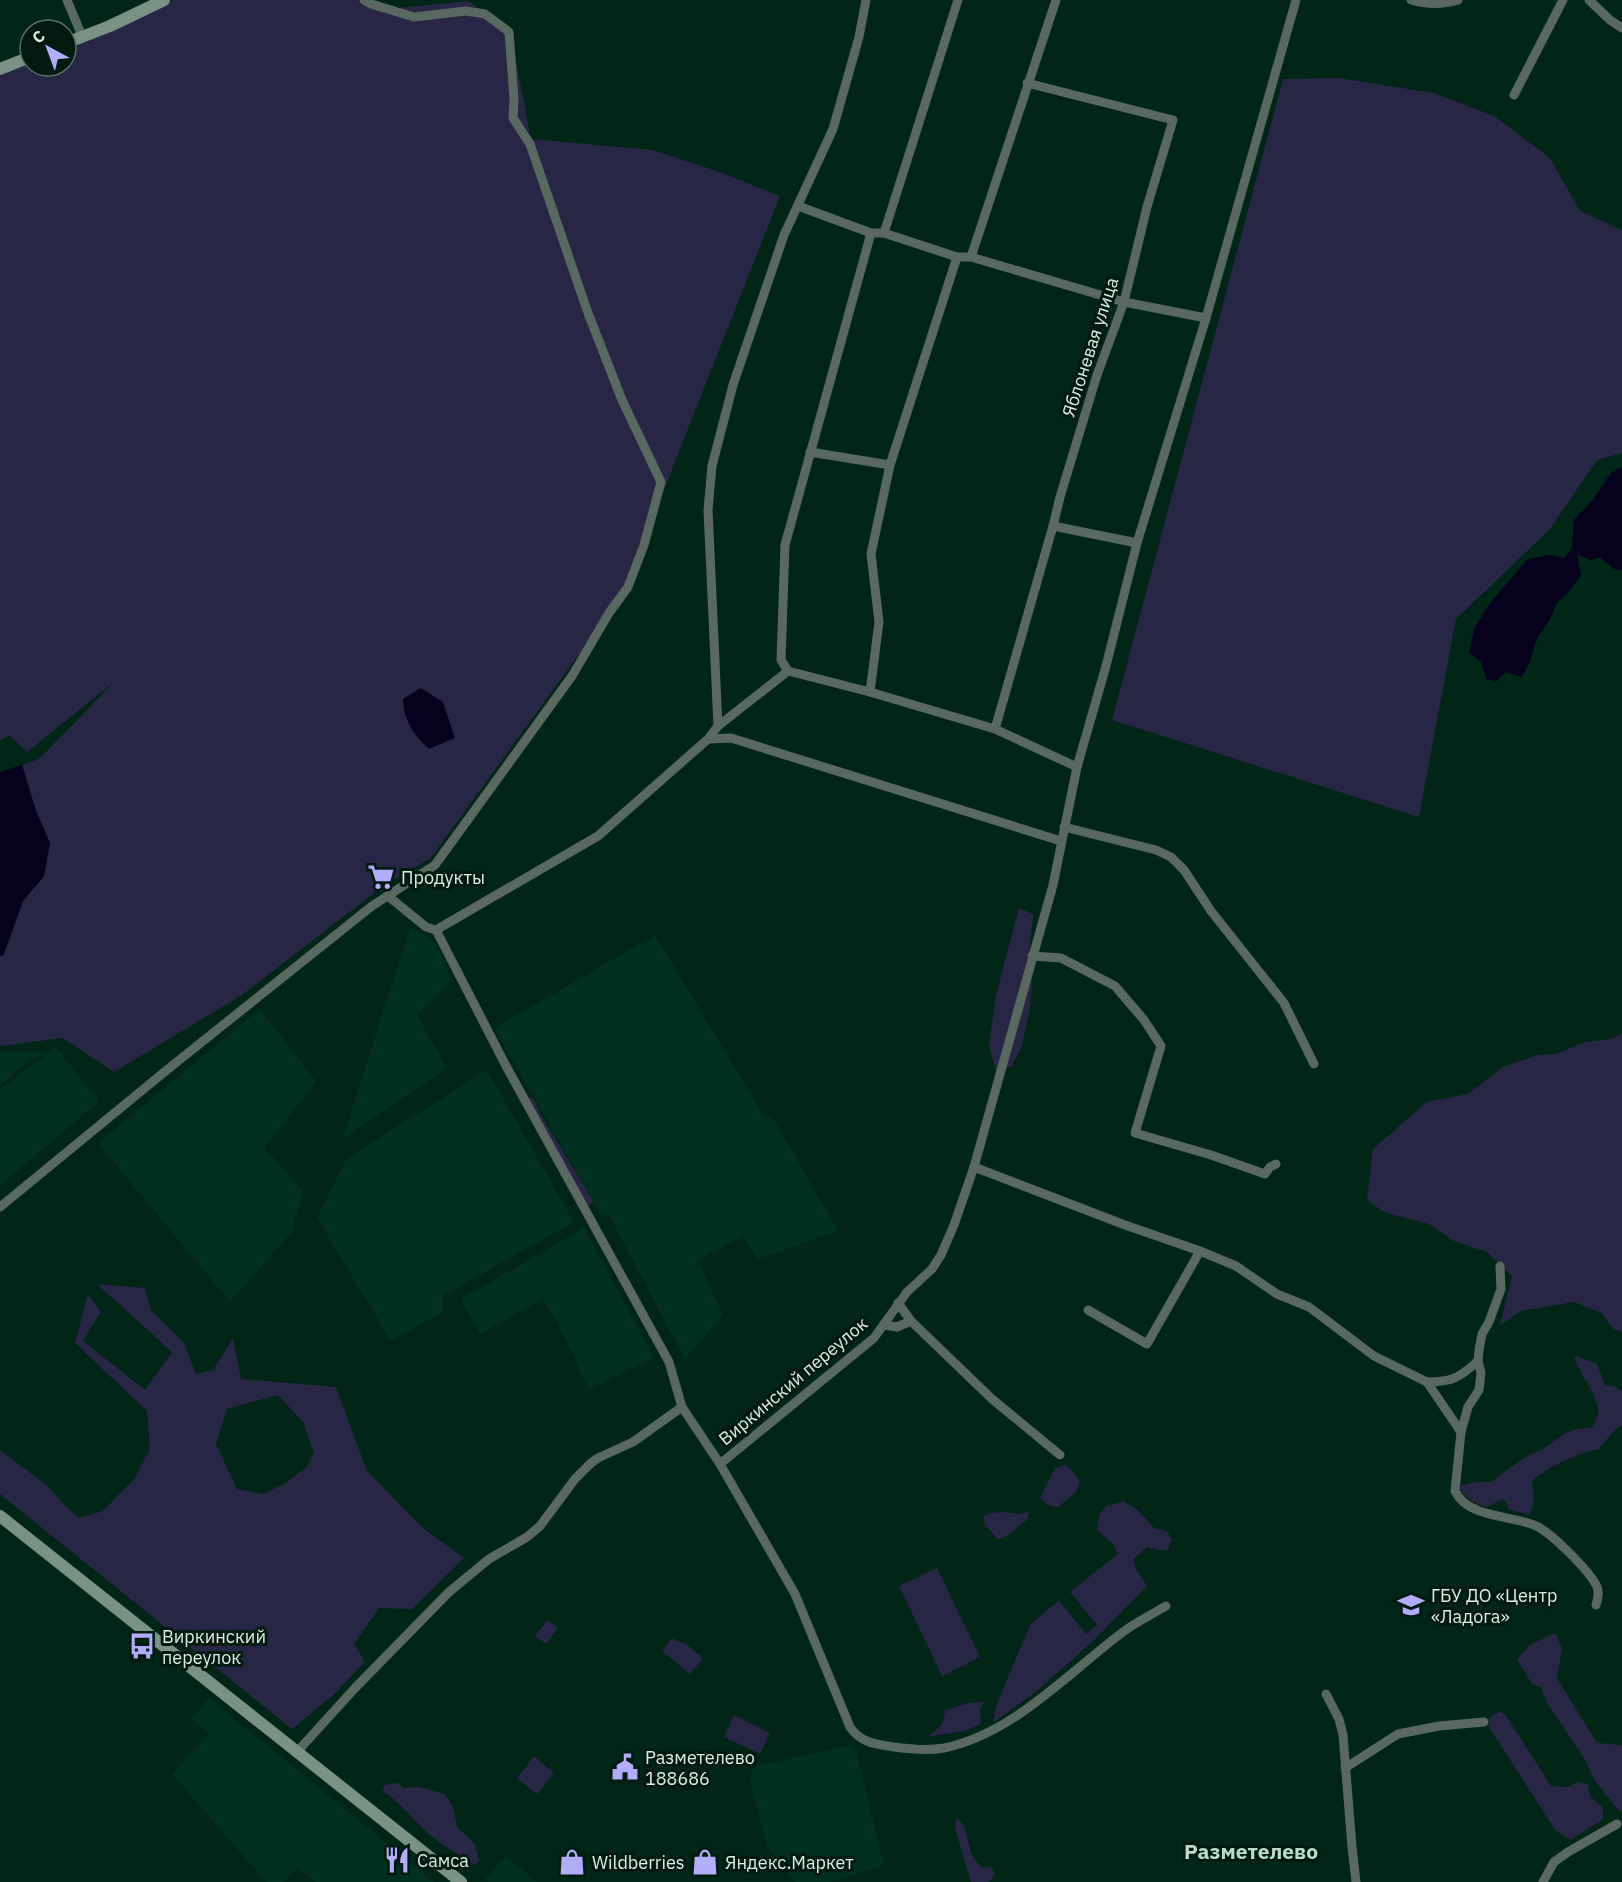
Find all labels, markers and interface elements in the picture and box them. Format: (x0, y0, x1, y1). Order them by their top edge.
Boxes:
north arrow (18, 18, 78, 78)
text: С (28, 26, 49, 48)
street label: Яблоневая улица (1057, 274, 1124, 420)
supermarket icon: Продукты (366, 862, 396, 892)
place label: Продукты (401, 866, 485, 889)
street label: Виркинский переулок (714, 1312, 872, 1450)
place label: ГБУ ДО «Центр «Ладога» (1431, 1584, 1557, 1628)
school or university icon: ГБУ ДО «Центр «Ладога» (1396, 1590, 1426, 1620)
place label: Виркинский переулок (162, 1625, 266, 1669)
bus stop icon: Виркинский переулок (127, 1631, 157, 1661)
place label: Разметелево 188686 (645, 1746, 755, 1790)
public building icon: Разметелево 188686 (610, 1752, 640, 1782)
district label: Разметелево (1184, 1837, 1318, 1865)
restaurant icon: Самса (382, 1845, 412, 1875)
shop icon: Wildberries (557, 1847, 587, 1877)
shop icon: Яндекс.Маркет (690, 1847, 720, 1877)
place label: Самса (417, 1849, 469, 1872)
place label: Wildberries (592, 1851, 685, 1874)
place label: Яндекс.Маркет (725, 1851, 854, 1874)

